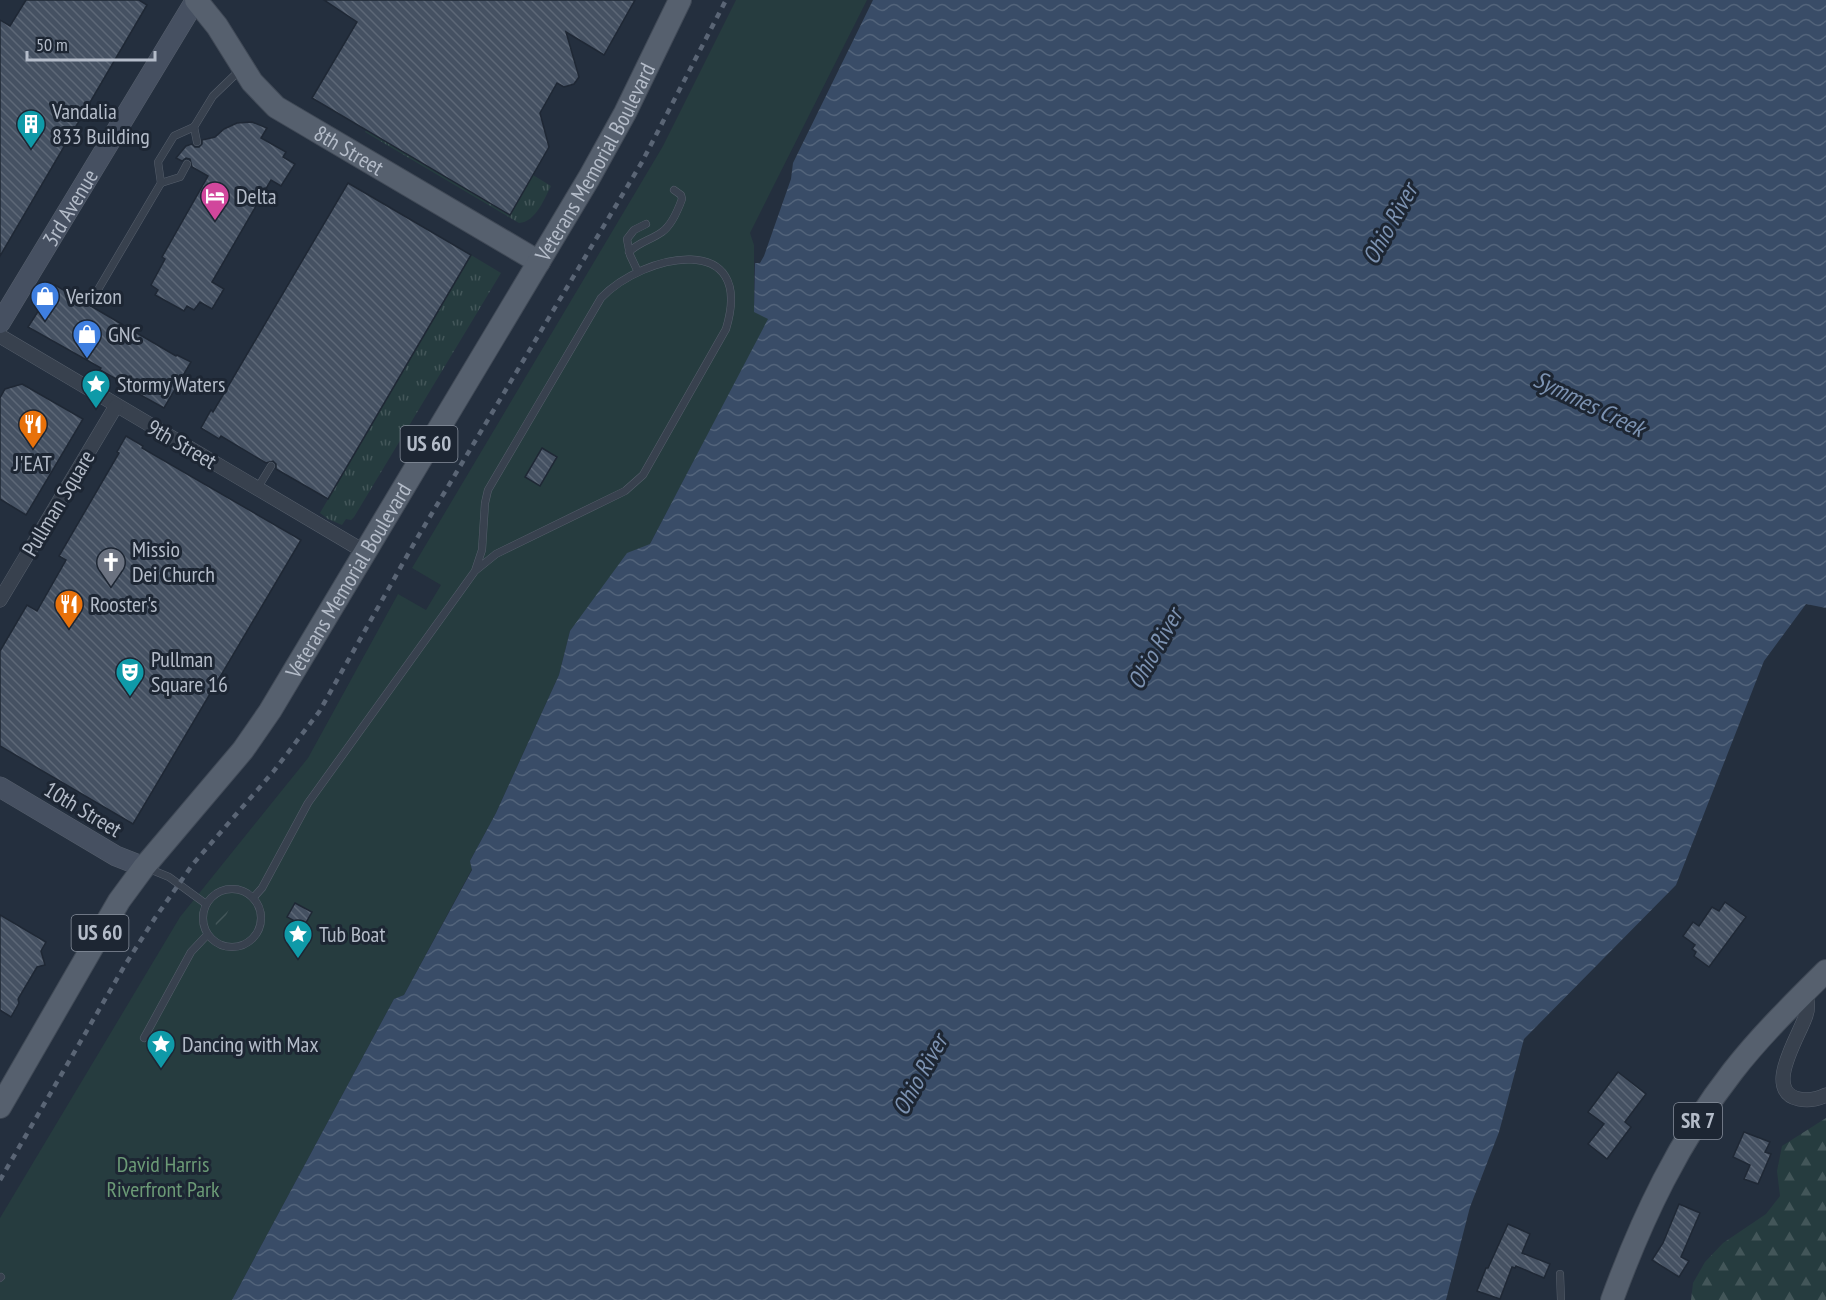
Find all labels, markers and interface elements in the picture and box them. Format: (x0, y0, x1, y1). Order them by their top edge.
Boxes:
scale bar (27, 24, 154, 62)
text: 50 m (36, 33, 68, 56)
street label: Veterans Memorial Boulevard (528, 58, 661, 267)
place label: Vandalia 833 Building (51, 97, 150, 150)
building icon: Vandalia 833 Building (15, 108, 47, 150)
street label: 8th Street (309, 119, 389, 181)
street label: 3rd Avenue (36, 164, 104, 251)
water label: Ohio River (1355, 175, 1426, 269)
hotel icon: Delta (199, 180, 231, 222)
place label: Delta (236, 182, 277, 210)
shop icon: Verizon (29, 280, 61, 322)
place label: Verizon (65, 282, 122, 310)
shop icon: GNC (71, 318, 103, 360)
place label: GNC (108, 320, 141, 348)
water label: Symmes Creek (1529, 363, 1652, 445)
place icon: Stormy Waters (80, 368, 112, 410)
place label: Stormy Waters (117, 370, 225, 398)
restaurant icon: J'EAT (17, 408, 49, 450)
street label: 9th Street (142, 413, 222, 475)
road number: US 60 (400, 426, 458, 462)
street label: Pullman Square (15, 445, 101, 561)
place label: J'EAT (13, 449, 52, 477)
street label: Veterans Memorial Boulevard (279, 478, 417, 684)
place label: Missio Dei Church (132, 535, 215, 588)
church icon: Missio Dei Church (95, 546, 127, 588)
restaurant icon: Rooster's (53, 588, 85, 630)
place label: Rooster's (90, 590, 157, 618)
water label: Ohio River (1120, 600, 1191, 694)
place label: Pullman Square 16 (151, 645, 228, 698)
theatre icon: Pullman Square 16 (114, 656, 146, 698)
street label: 10th Street (39, 775, 127, 843)
road number: US 60 (72, 915, 128, 951)
place icon: Tub Boat (282, 918, 314, 960)
place label: Tub Boat (319, 920, 385, 948)
water label: Ohio River (885, 1026, 956, 1120)
place icon: Dancing with Max (145, 1028, 177, 1070)
place label: Dancing with Max (182, 1030, 318, 1058)
road number: SR 7 (1674, 1103, 1722, 1139)
park label: David Harris Riverfront Park (106, 1150, 220, 1203)

